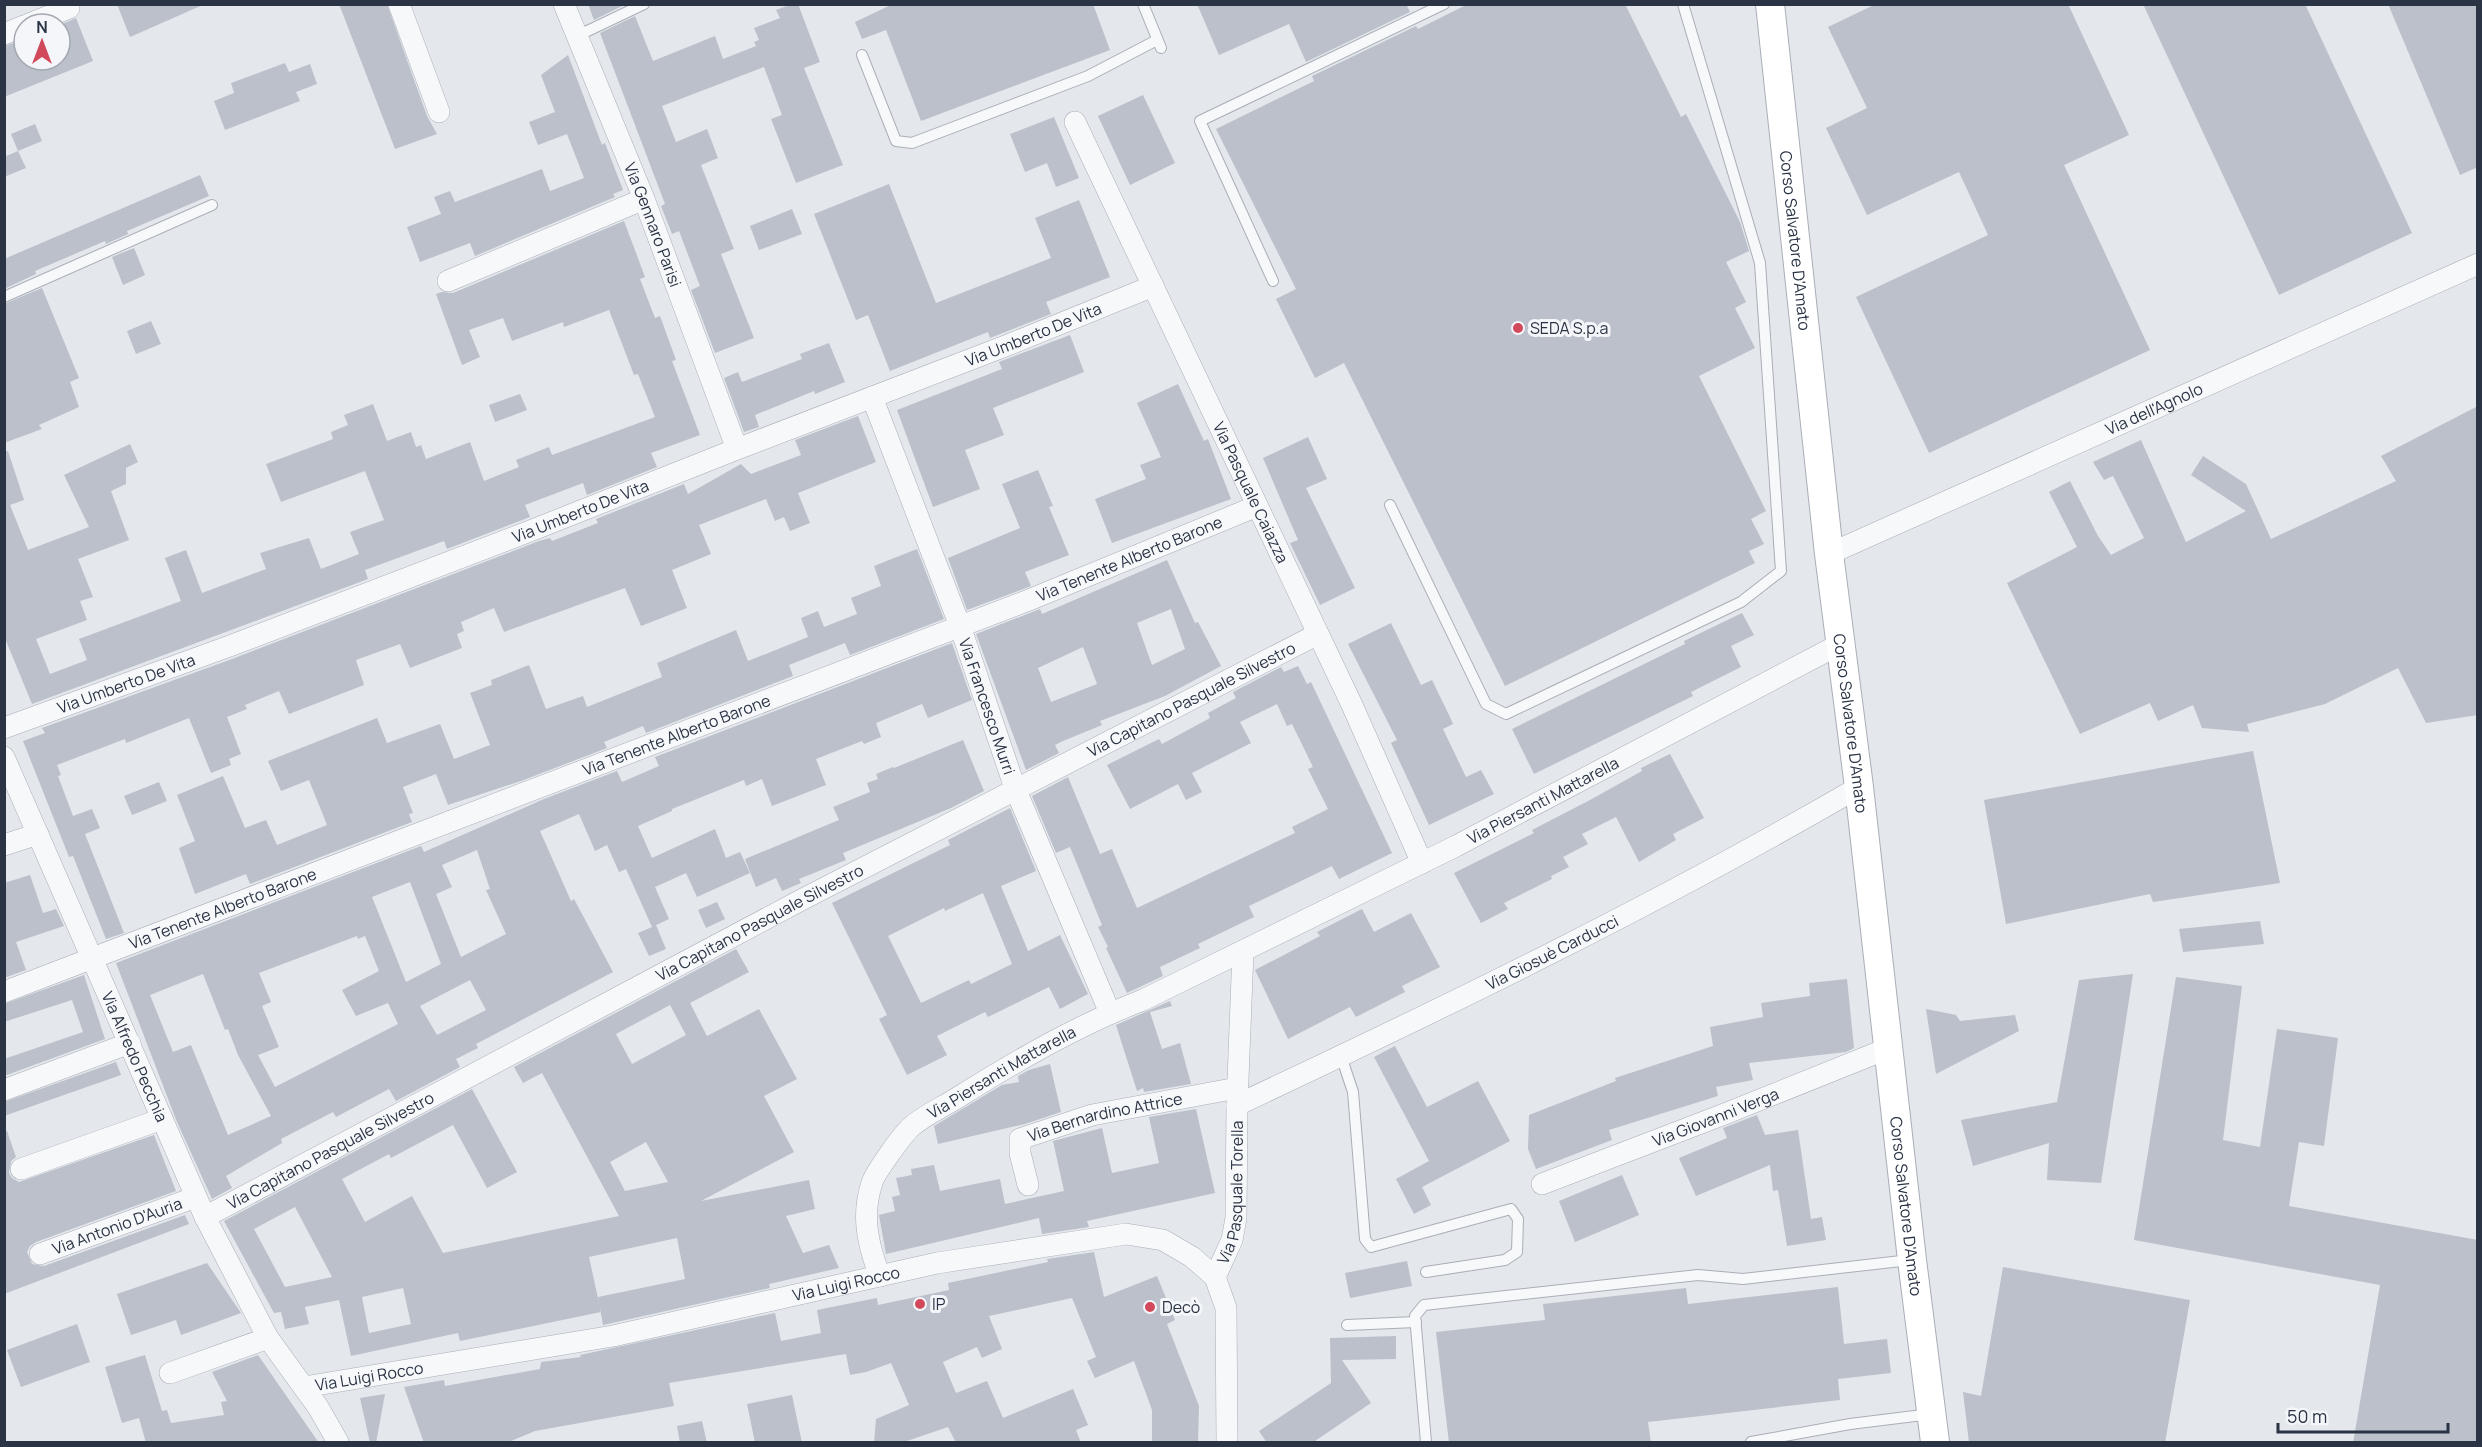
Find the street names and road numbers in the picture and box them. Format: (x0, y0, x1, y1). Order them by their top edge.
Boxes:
street label: Corso Salvatore D'Amato (1775, 150, 1816, 332)
street label: Via Gennaro Parisi (619, 159, 687, 290)
street label: Via Umberto De Vita (962, 297, 1105, 371)
street label: Via dell'Agnolo (2102, 377, 2206, 440)
street label: Via Pasquale Caiazza (1208, 418, 1294, 567)
street label: Via Umberto De Vita (509, 474, 652, 548)
street label: Via Tenente Alberto Barone (1033, 510, 1226, 607)
street label: Corso Salvatore D'Amato (1828, 632, 1873, 814)
street label: Via Francesco Murri (954, 635, 1021, 777)
street label: Via Capitano Pasquale Silvestro (1083, 636, 1299, 762)
street label: Via Umberto De Vita (54, 649, 198, 719)
street label: Via Tenente Alberto Barone (580, 689, 773, 781)
street label: Via Piersanti Mattarella (1463, 751, 1622, 849)
street label: Via Capitano Pasquale Silvestro (652, 859, 867, 986)
street label: Via Tenente Alberto Barone (126, 863, 320, 954)
street label: Via Giosuè Carducci (1482, 910, 1622, 995)
street label: Via Alfredo Pecchia (97, 988, 173, 1125)
street label: Via Piersanti Mattarella (923, 1021, 1080, 1124)
street label: Via Giovanni Verga (1649, 1082, 1782, 1152)
street label: Via Capitano Pasquale Silvestro (223, 1086, 438, 1214)
street label: Via Bernardino Attrice (1025, 1087, 1184, 1147)
street label: Corso Salvatore D'Amato (1885, 1115, 1927, 1297)
street label: Via Pasquale Torella (1211, 1120, 1248, 1268)
street label: Via Antonio D'Auria (49, 1192, 185, 1260)
street label: Via Luigi Rocco (790, 1261, 902, 1306)
street label: Via Luigi Rocco (313, 1356, 425, 1396)

